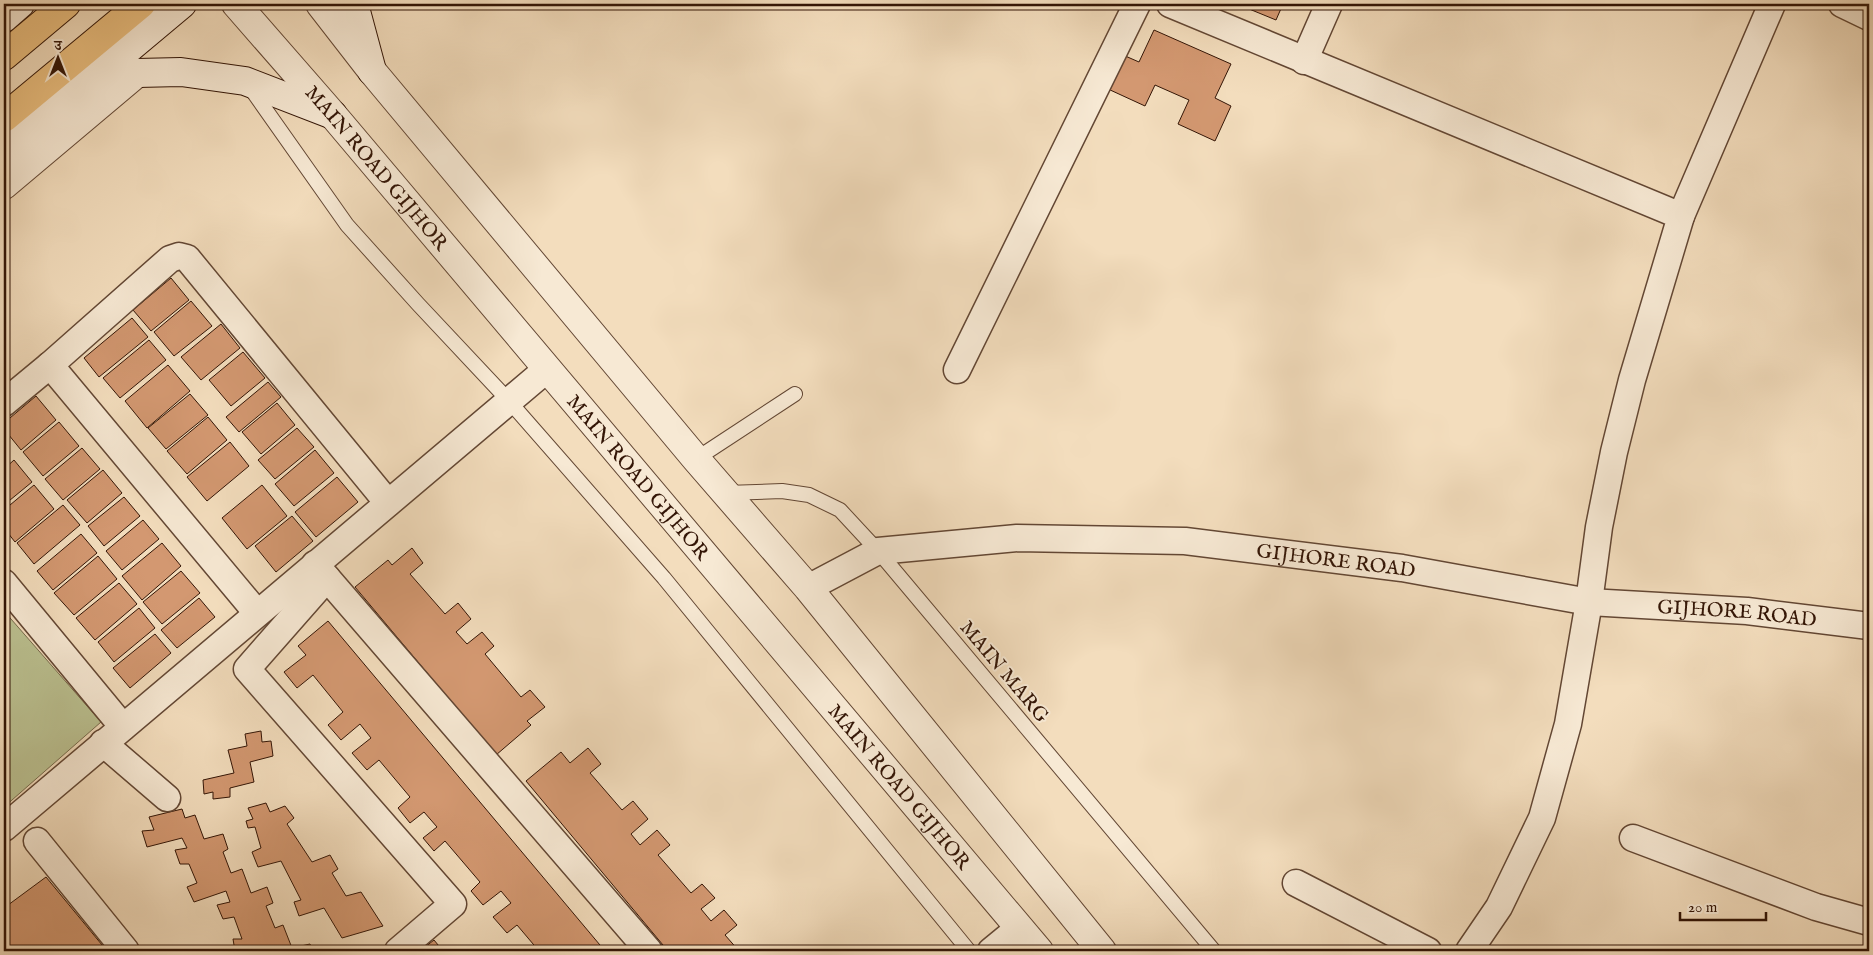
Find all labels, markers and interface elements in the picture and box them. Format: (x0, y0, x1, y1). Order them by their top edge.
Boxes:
north arrow (32, 32, 82, 82)
text: उ (53, 37, 62, 55)
street label: MAIN ROAD GIJHOR (299, 81, 454, 257)
street label: MAIN ROAD GIJHOR (561, 390, 715, 566)
street label: GIJHORE ROAD (1255, 539, 1417, 584)
street label: GIJHORE ROAD (1657, 595, 1818, 633)
street label: MAIN MARG (954, 616, 1054, 728)
street label: MAIN ROAD GIJHOR (822, 699, 976, 876)
scale bar (1680, 890, 1767, 922)
text: 20 m (1688, 898, 1718, 917)

